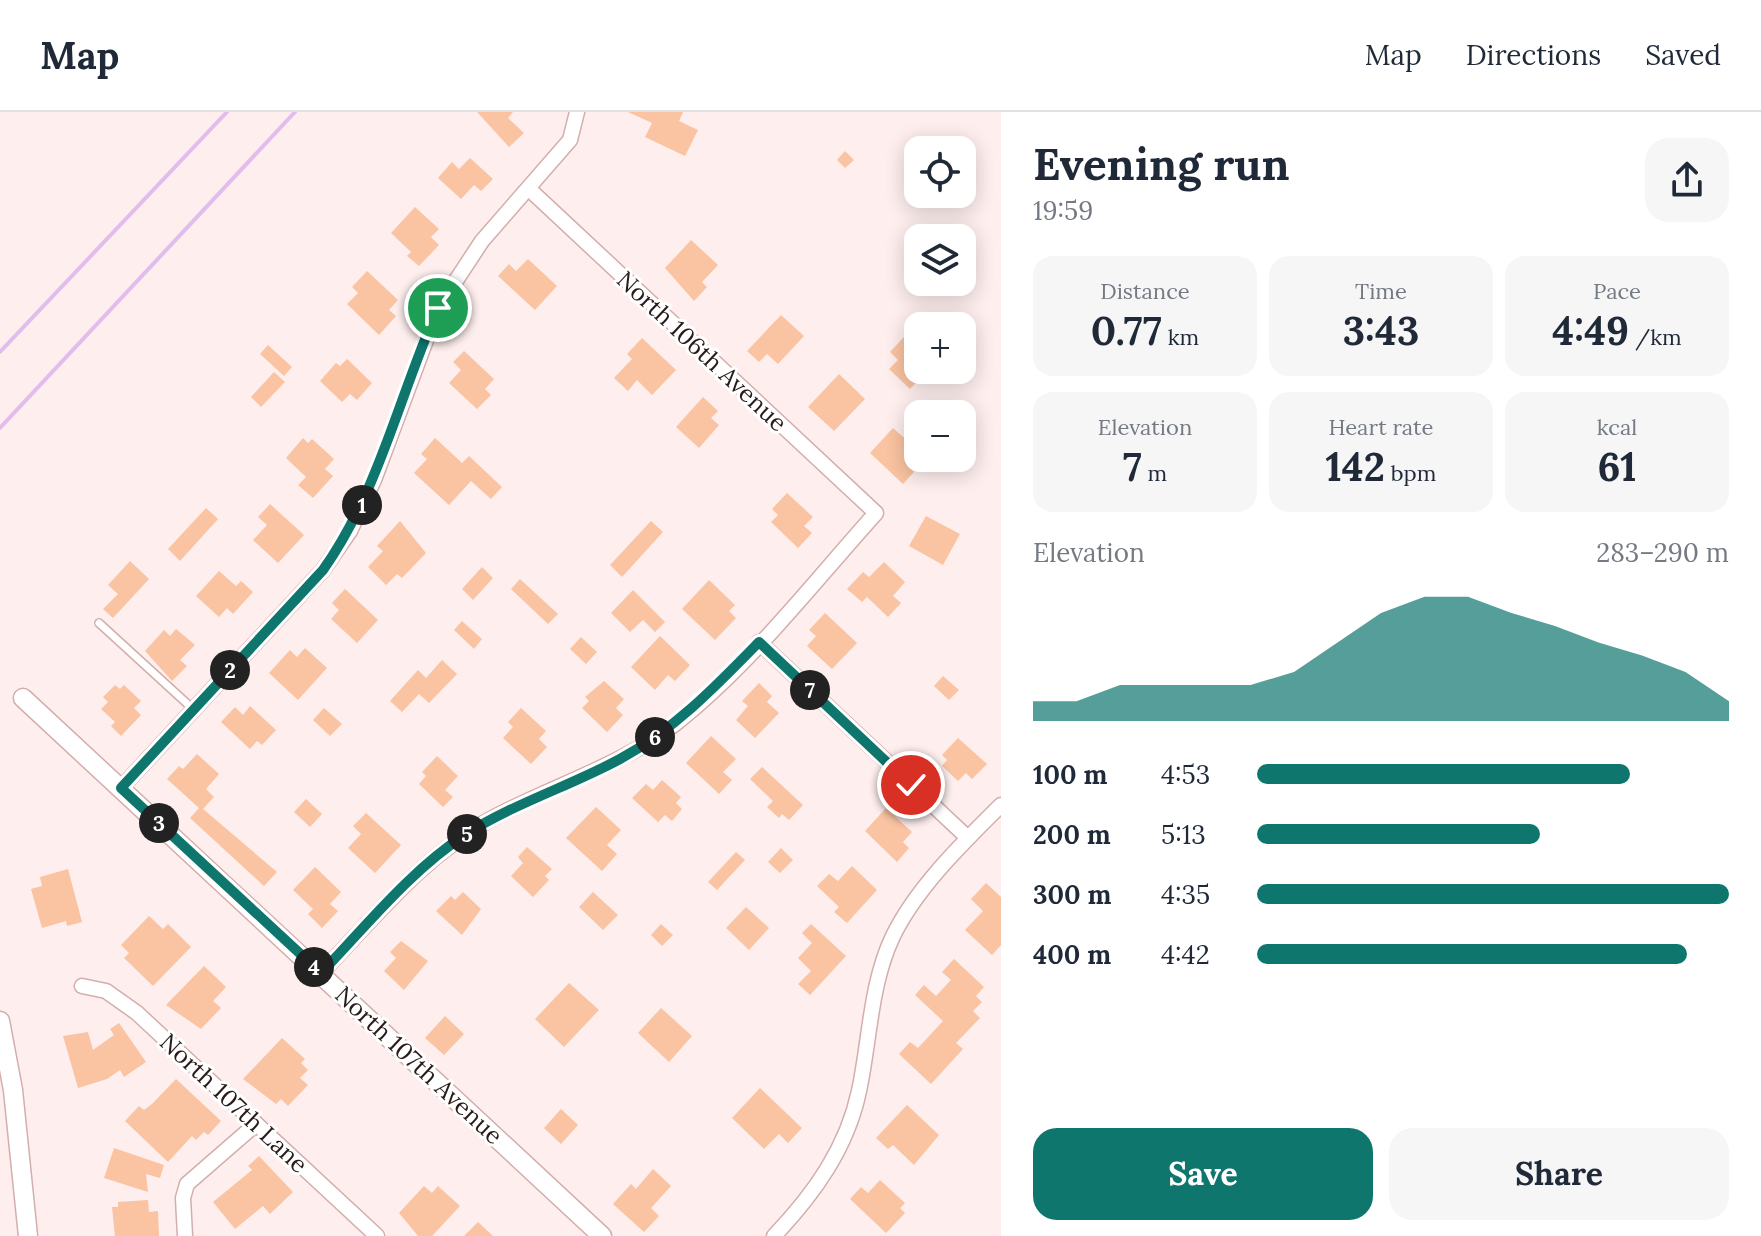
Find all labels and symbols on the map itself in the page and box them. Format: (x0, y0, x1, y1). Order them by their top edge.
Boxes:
street label: North 106th Avenue (610, 264, 794, 438)
pin (404, 274, 472, 342)
pin: 1 (342, 485, 382, 525)
pin: 2 (210, 650, 250, 690)
pin: 7 (790, 670, 830, 710)
pin: 6 (635, 717, 675, 757)
pin (877, 751, 945, 819)
pin: 3 (139, 803, 179, 843)
pin: 5 (447, 814, 487, 854)
pin: 4 (294, 947, 334, 987)
street label: North 107th Avenue (329, 979, 509, 1151)
street label: North 107th Lane (154, 1026, 314, 1180)

